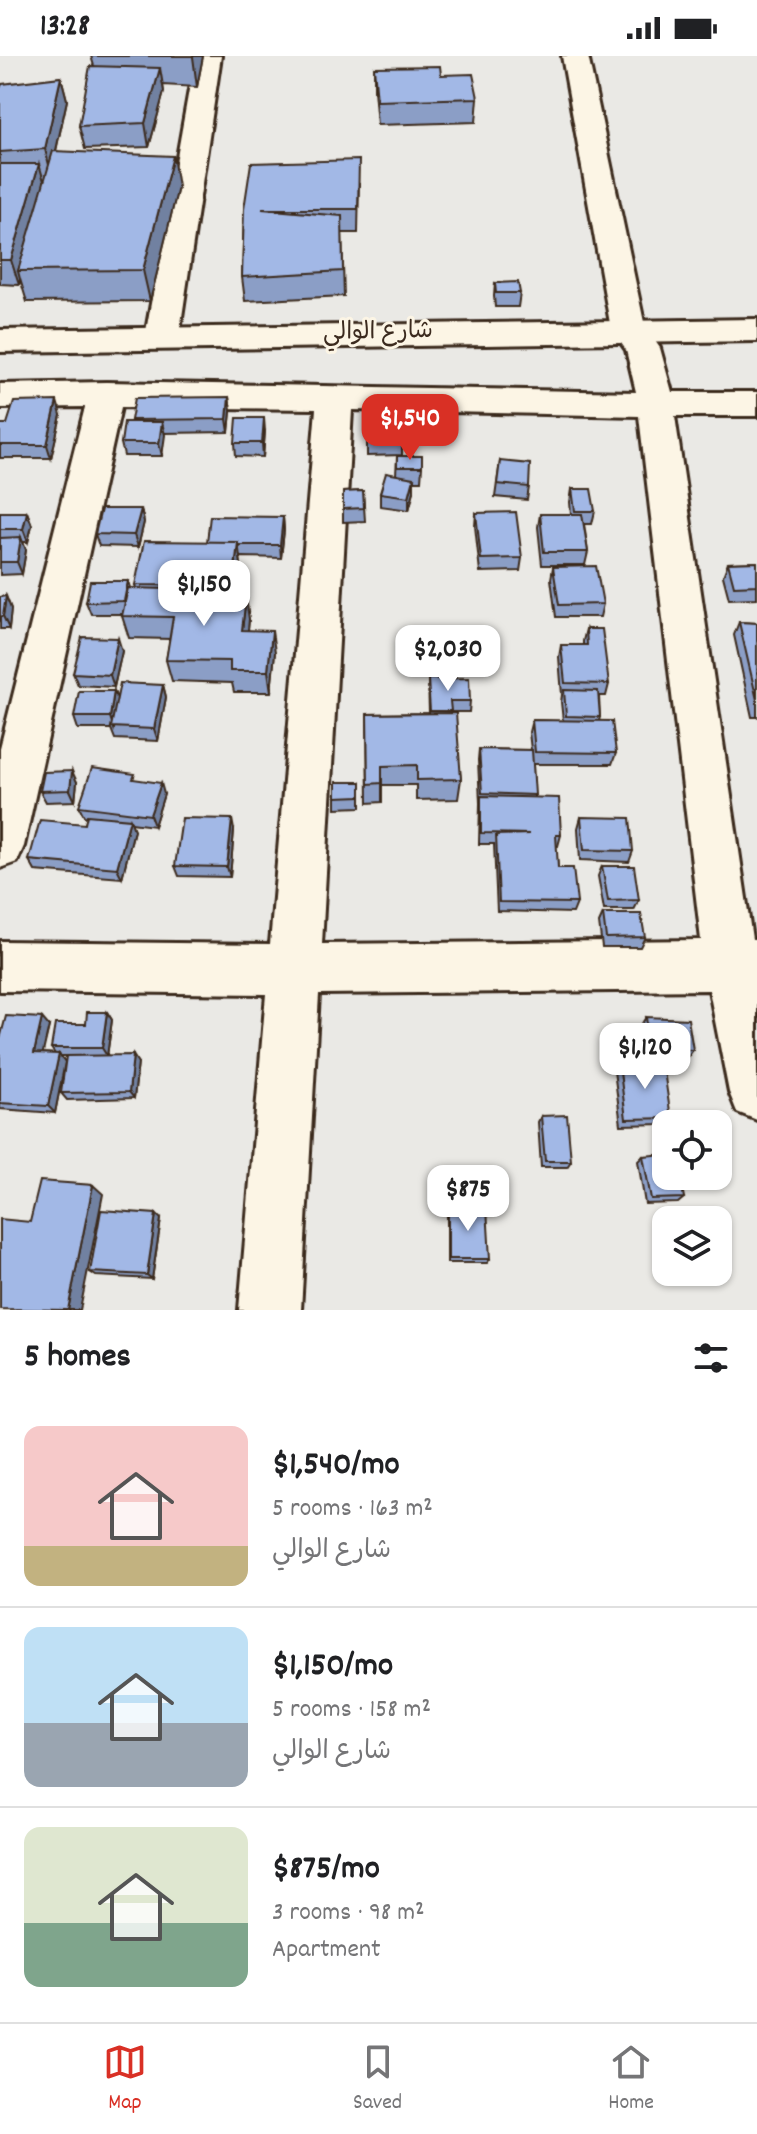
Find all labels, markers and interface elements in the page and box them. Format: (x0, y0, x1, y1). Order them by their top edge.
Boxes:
text: 13:28 (40, 7, 90, 50)
street label: شارع الوالي (323, 315, 433, 352)
pin: $1,540 (345, 394, 475, 462)
text: $1,540 (380, 401, 440, 438)
pin: $1,150 (139, 560, 269, 628)
text: $1,150 (176, 567, 232, 604)
pin: $2,030 (383, 625, 513, 693)
text: $2,030 (413, 632, 483, 669)
pin: $1,120 (580, 1023, 710, 1091)
text: $1,120 (617, 1030, 673, 1067)
map controls (652, 1110, 732, 1286)
button: locate (652, 1110, 732, 1190)
pin: $875 (421, 1165, 515, 1233)
text: $875 (445, 1172, 491, 1209)
button: layers (652, 1206, 732, 1286)
text: 5 homes (24, 1334, 131, 1383)
icon: filters (689, 1336, 733, 1380)
text: $1,540/mo (272, 1442, 400, 1491)
icon: home (88, 1458, 184, 1554)
text: 5 rooms · 163 m² (272, 1491, 433, 1528)
text: شارع الوالي (272, 1533, 391, 1570)
text: $1,150/mo (272, 1643, 393, 1692)
icon: home (88, 1659, 184, 1755)
text: 5 rooms · 158 m² (272, 1692, 431, 1729)
text: شارع الوالي (272, 1734, 391, 1771)
text: $875/mo (272, 1846, 380, 1895)
icon: home (88, 1859, 184, 1955)
text: 3 rooms · 98 m² (272, 1895, 425, 1932)
text: Apartment (272, 1932, 381, 1969)
tab: Map (103, 2040, 147, 2119)
tab: Saved (353, 2040, 402, 2119)
tab: Home (608, 2040, 654, 2119)

